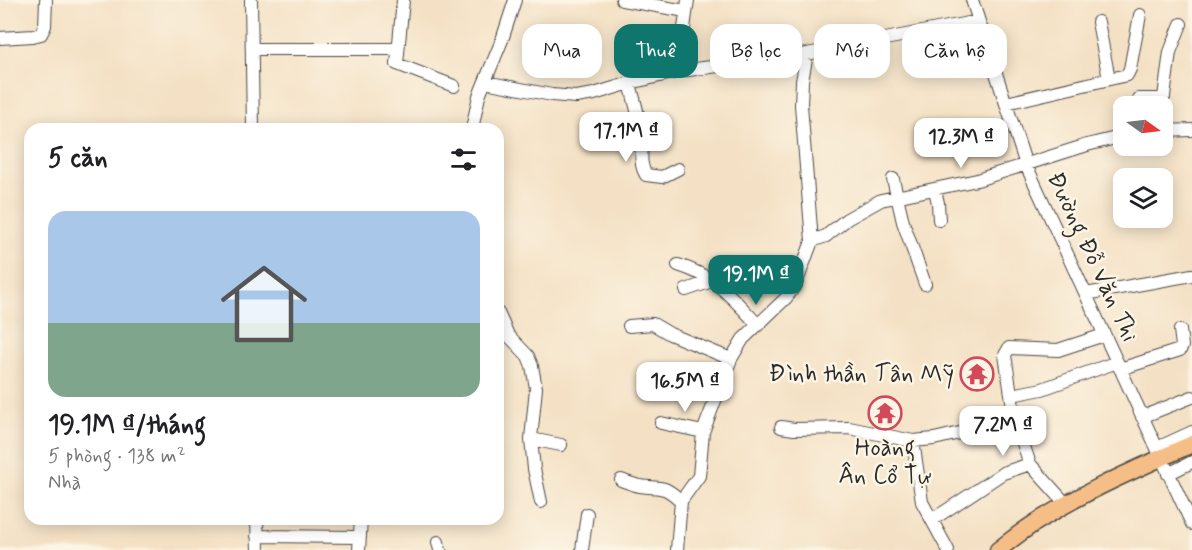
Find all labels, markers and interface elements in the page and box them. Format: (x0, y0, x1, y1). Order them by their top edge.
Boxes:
chip: Mua (522, 24, 602, 78)
chip: Thuê (614, 24, 698, 78)
chip: Bộ lọc (710, 24, 802, 78)
chip: Mới (814, 24, 890, 78)
chip: Căn hộ (902, 24, 1007, 78)
north arrow (1113, 96, 1173, 156)
map controls (1113, 96, 1173, 228)
pin: 17.1M ₫ (571, 112, 681, 163)
text: 17.1M ₫ (593, 118, 659, 145)
pin: 12.3M ₫ (906, 118, 1016, 169)
text: 12.3M ₫ (928, 124, 994, 151)
text: 5 căn (48, 142, 108, 176)
icon: filters (447, 143, 480, 176)
street label: Đường Đỗ Văn Thi (1036, 167, 1145, 348)
button: layers (1113, 168, 1173, 228)
icon: home (210, 250, 318, 358)
pin: 19.1M ₫ (701, 255, 811, 306)
text: 19.1M ₫ (722, 261, 790, 288)
temple icon: Đình thần Tân Mỹ (959, 356, 995, 392)
place label: Đình thần Tân Mỹ (769, 359, 954, 390)
pin: 16.5M ₫ (630, 362, 740, 413)
text: 16.5M ₫ (650, 368, 720, 395)
temple icon: Hoàng Ân Cổ Tự (867, 395, 903, 431)
pin: 7.2M ₫ (954, 406, 1052, 457)
text: 19.1M ₫/tháng (48, 409, 206, 443)
text: 7.2M ₫ (973, 412, 1033, 439)
place label: Hoàng Ân Cổ Tự (838, 433, 932, 492)
text: 5 phòng · 138 m² (48, 443, 186, 470)
text: Nhà (48, 470, 81, 497)

